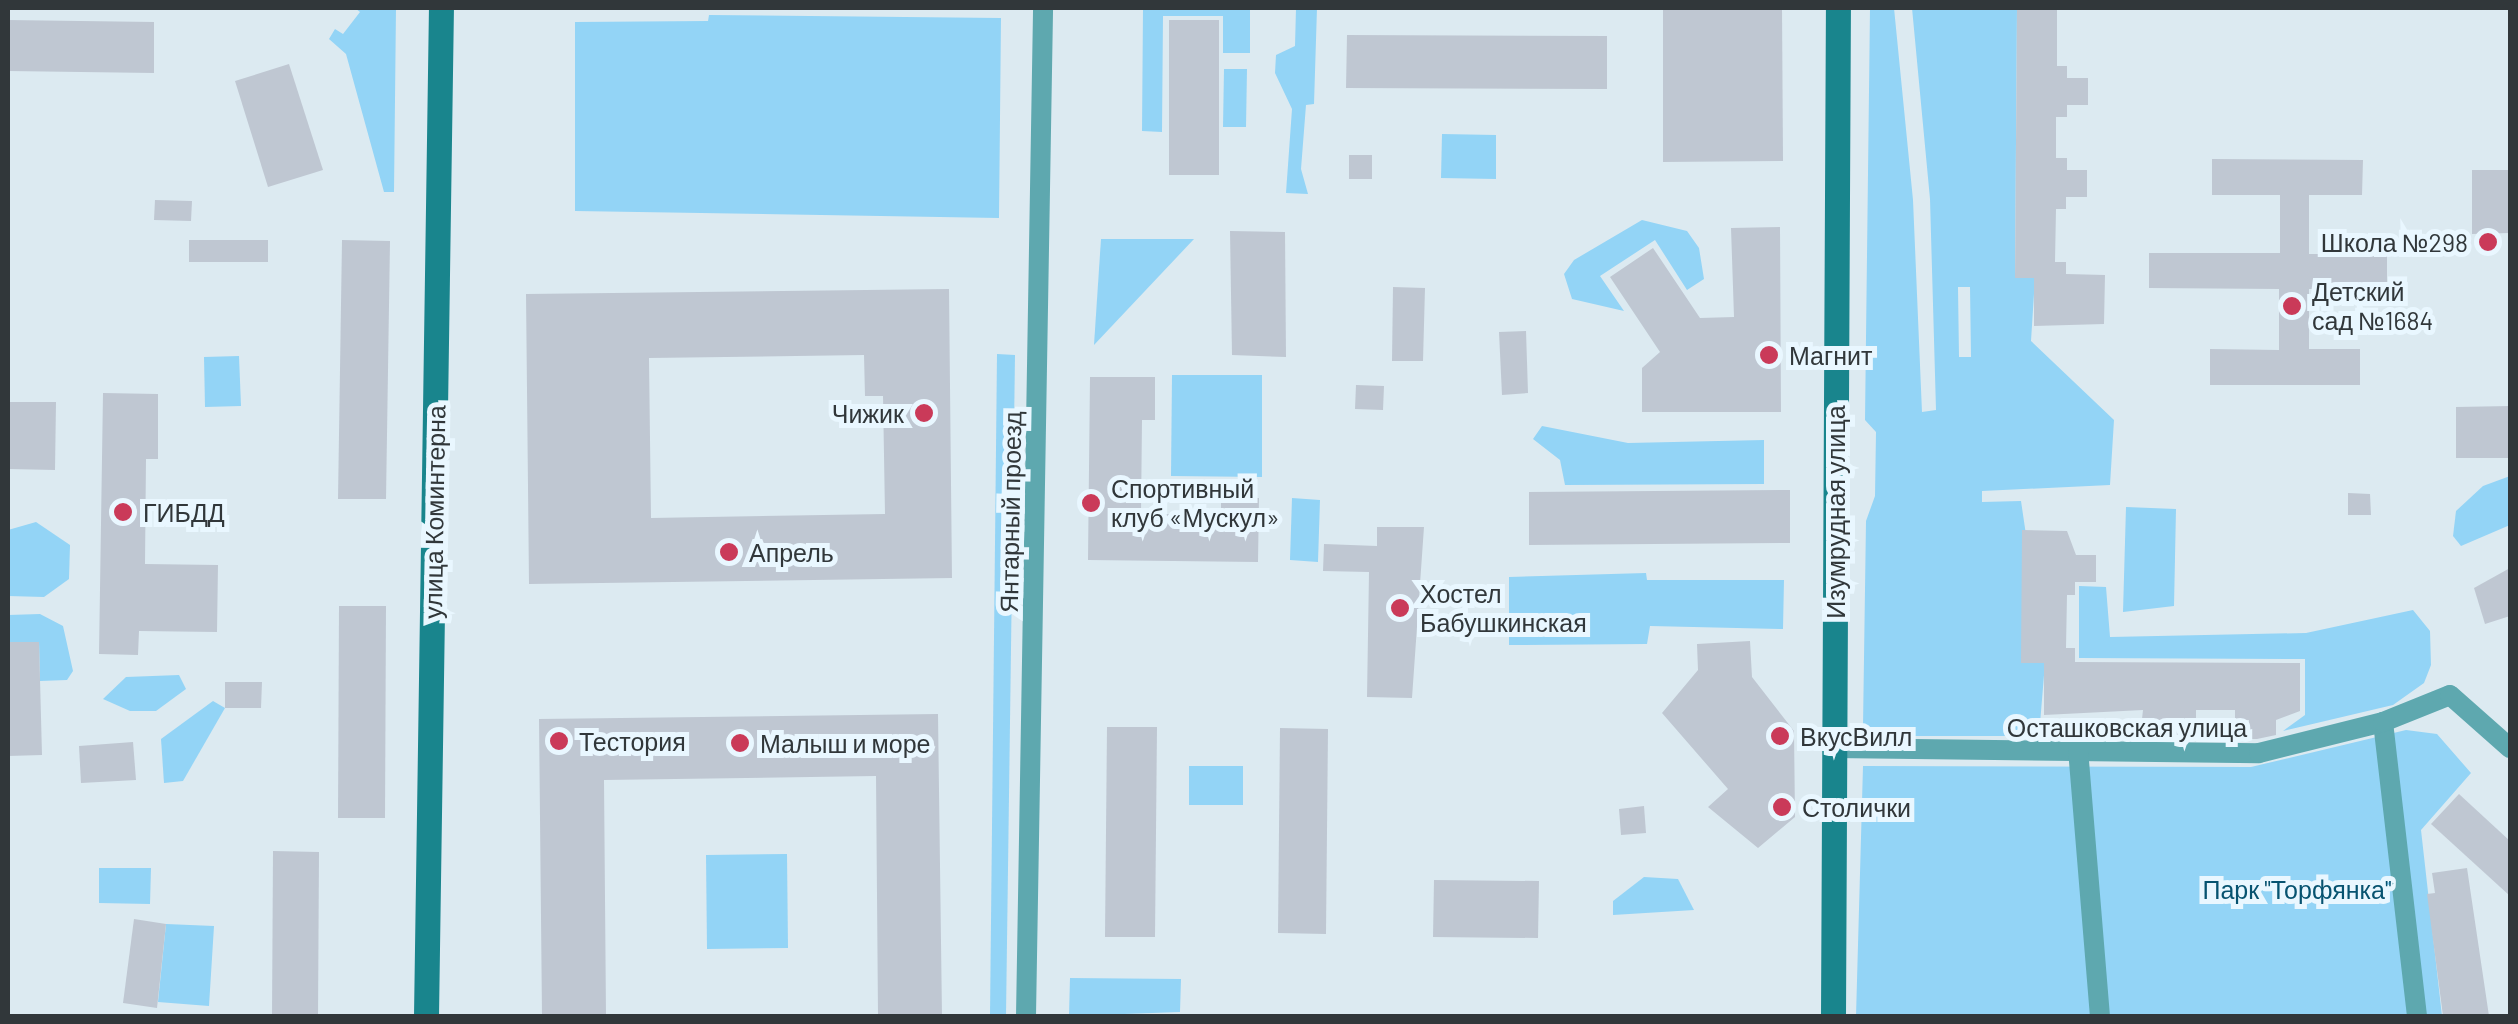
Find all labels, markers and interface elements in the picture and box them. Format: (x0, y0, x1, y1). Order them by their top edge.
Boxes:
place label: Школа №298 (2321, 227, 2468, 257)
marker: Школа №298 (2477, 231, 2499, 253)
place label: Детский сад №1684 (2312, 277, 2433, 336)
marker: Детский сад №1684 (2281, 295, 2303, 317)
place label: Магнит (1789, 340, 1872, 370)
marker: Магнит (1758, 344, 1780, 366)
place label: Чижик (832, 398, 904, 428)
marker: Чижик (913, 402, 935, 424)
street label: улица Коминтерна (417, 405, 451, 619)
street label: Изумрудная улица (1820, 405, 1850, 619)
street label: Янтарный проезд (993, 411, 1027, 613)
place label: Спортивный клуб «Мускул» (1111, 474, 1279, 533)
marker: Спортивный клуб «Мускул» (1080, 492, 1102, 514)
place label: ГИБДД (143, 497, 225, 527)
marker: ГИБДД (112, 501, 134, 523)
place label: Апрель (749, 537, 834, 567)
marker: Апрель (718, 541, 740, 563)
place label: Хостел Бабушкинская (1420, 579, 1587, 638)
marker: Хостел Бабушкинская (1389, 597, 1411, 619)
street label: Осташковская улица (2007, 712, 2247, 742)
place label: ВкусВилл (1800, 721, 1912, 751)
marker: ВкусВилл (1769, 725, 1791, 747)
place label: Тестория (579, 726, 686, 756)
place label: Малыш и море (760, 728, 930, 758)
marker: Тестория (548, 730, 570, 752)
marker: Малыш и море (729, 732, 751, 754)
place label: Столички (1802, 792, 1911, 822)
marker: Столички (1771, 796, 1793, 818)
park label: Парк "Торфянка" (2202, 874, 2392, 904)

